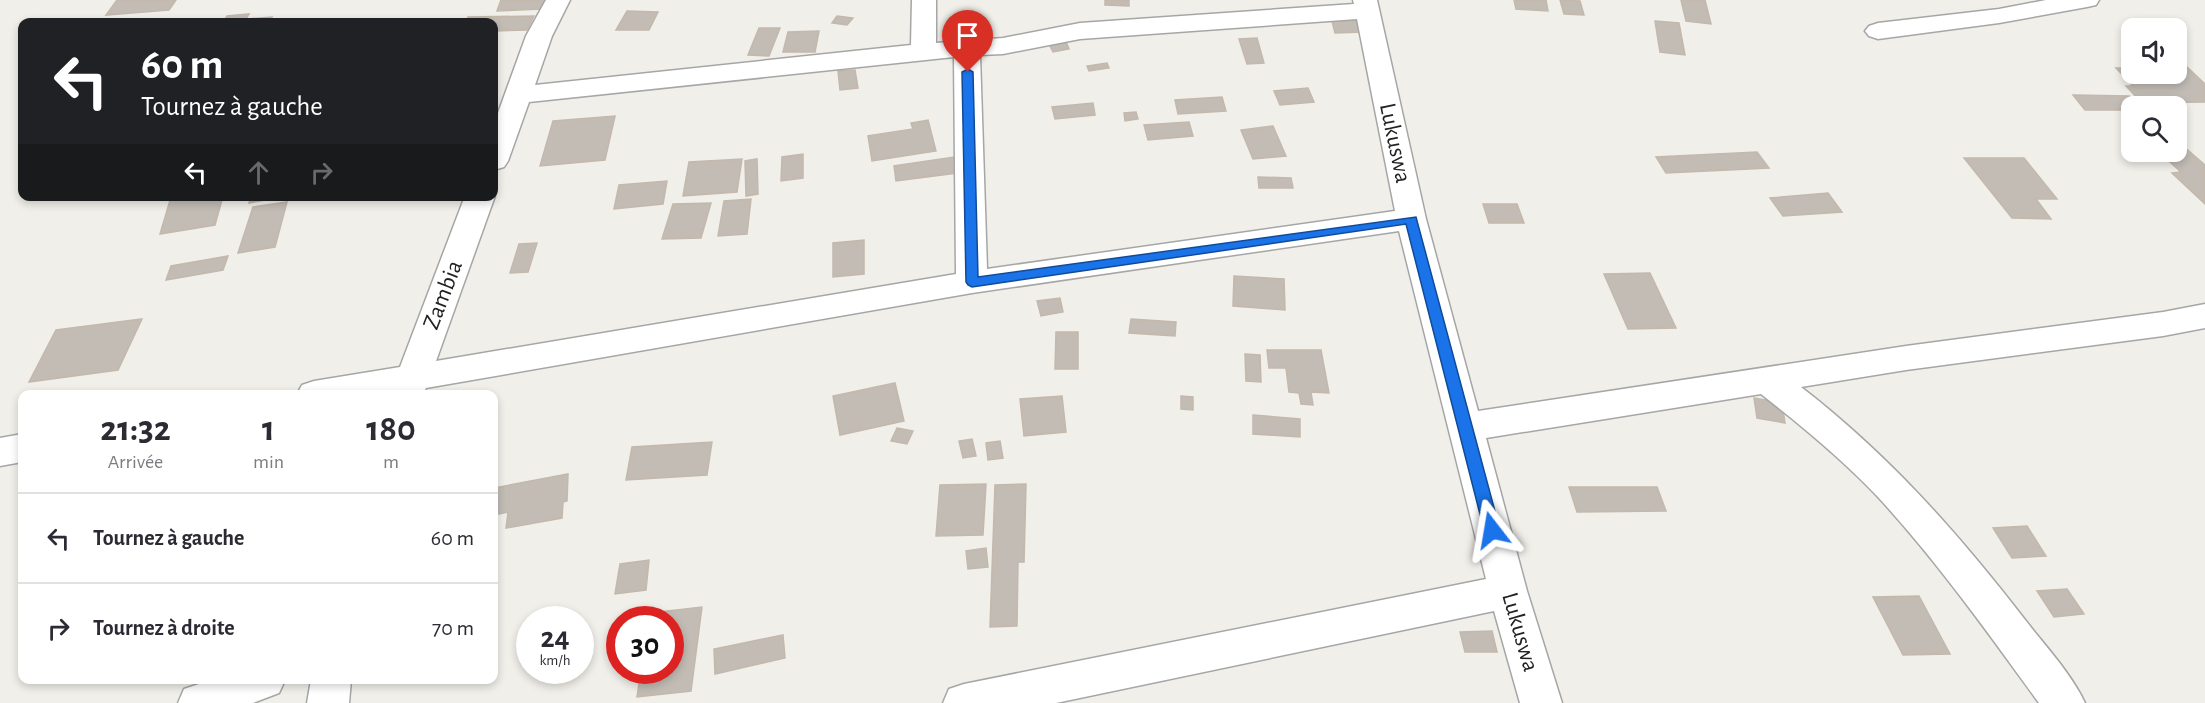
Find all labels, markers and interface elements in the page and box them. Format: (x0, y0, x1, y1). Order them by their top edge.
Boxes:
pin (942, 10, 993, 72)
map controls (2121, 18, 2187, 162)
button: sound (2121, 18, 2187, 84)
icon: arrive (951, 19, 984, 52)
icon: left (42, 42, 120, 120)
text: 60 m (141, 44, 223, 86)
text: Tournez à gauche (141, 93, 323, 120)
button: search (2121, 96, 2187, 162)
street label: Lukuswa (1375, 101, 1415, 185)
icon: left (179, 156, 212, 189)
icon: ahead (242, 156, 275, 189)
icon: right (305, 156, 338, 189)
street label: Zambia (419, 257, 467, 333)
text: 21:32 (100, 411, 171, 447)
text: 1 (262, 411, 275, 447)
text: 180 (366, 411, 416, 447)
text: Arrivée (108, 452, 163, 472)
text: min (253, 452, 284, 472)
text: m (383, 452, 399, 472)
position arrow (1460, 498, 1524, 562)
icon: left (42, 522, 75, 555)
text: Tournez à gauche (93, 527, 244, 549)
text: 60 m (431, 527, 474, 549)
street label: Lukuswa (1497, 590, 1543, 674)
speed limit sign: 30 (606, 606, 684, 684)
icon: right (42, 612, 75, 645)
text: Tournez à droite (93, 617, 235, 639)
text: 70 m (432, 617, 474, 639)
text: 24 (540, 623, 570, 653)
text: km/h (540, 653, 570, 668)

